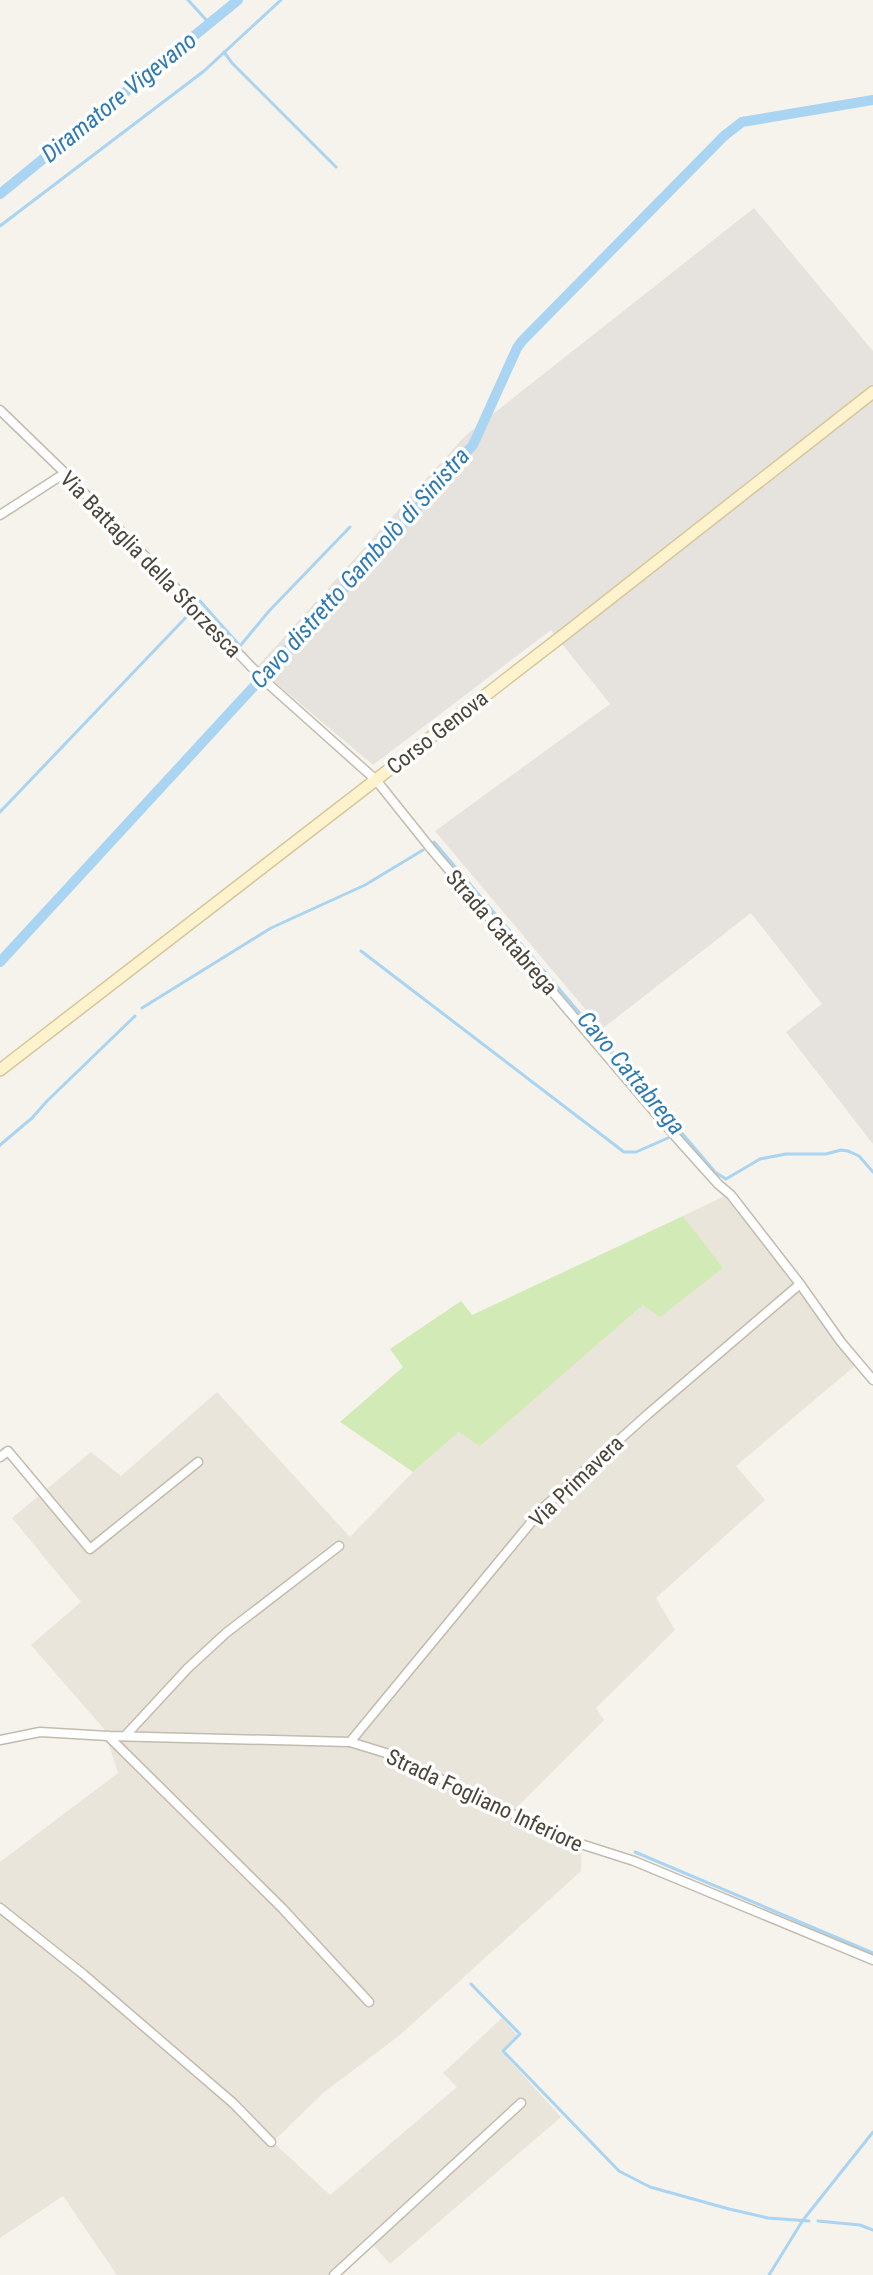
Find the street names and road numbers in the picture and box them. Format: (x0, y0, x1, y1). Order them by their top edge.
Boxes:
street label: Via Battaglia della Sforzesca (55, 466, 246, 663)
street label: Corso Genova (382, 685, 493, 779)
street label: Strada Cattabrega (441, 865, 563, 1000)
street label: Via Primavera (524, 1431, 628, 1532)
street label: Strada Fogliano Inferiore (383, 1744, 587, 1857)

